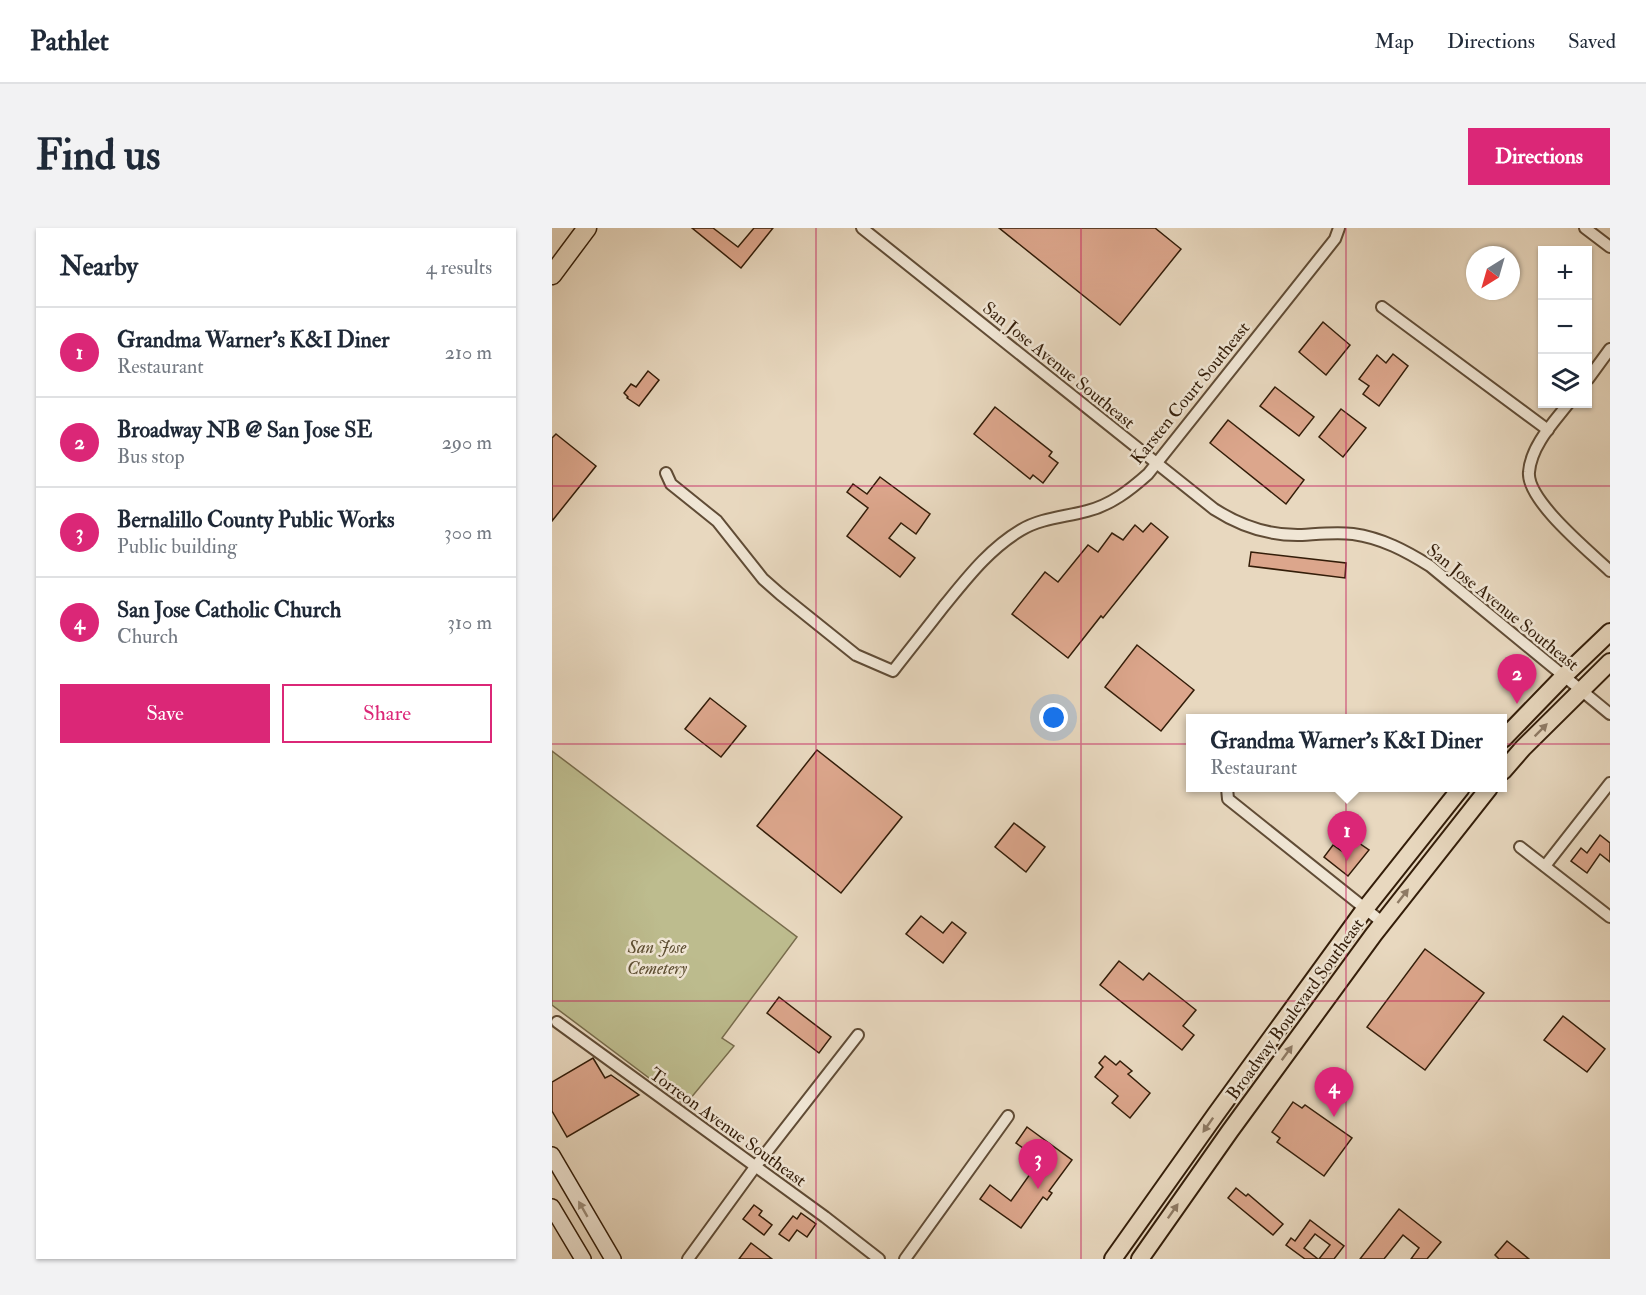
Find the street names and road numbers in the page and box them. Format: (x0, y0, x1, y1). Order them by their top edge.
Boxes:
street label: San Jose Avenue Southeast (978, 297, 1140, 434)
street label: Karsten Court Southeast (1126, 317, 1255, 469)
street label: San Jose Avenue Southeast (1422, 539, 1584, 676)
street label: Broadway Boulevard Southeast (1222, 914, 1369, 1105)
street label: Torreon Avenue Southeast (645, 1063, 811, 1192)

